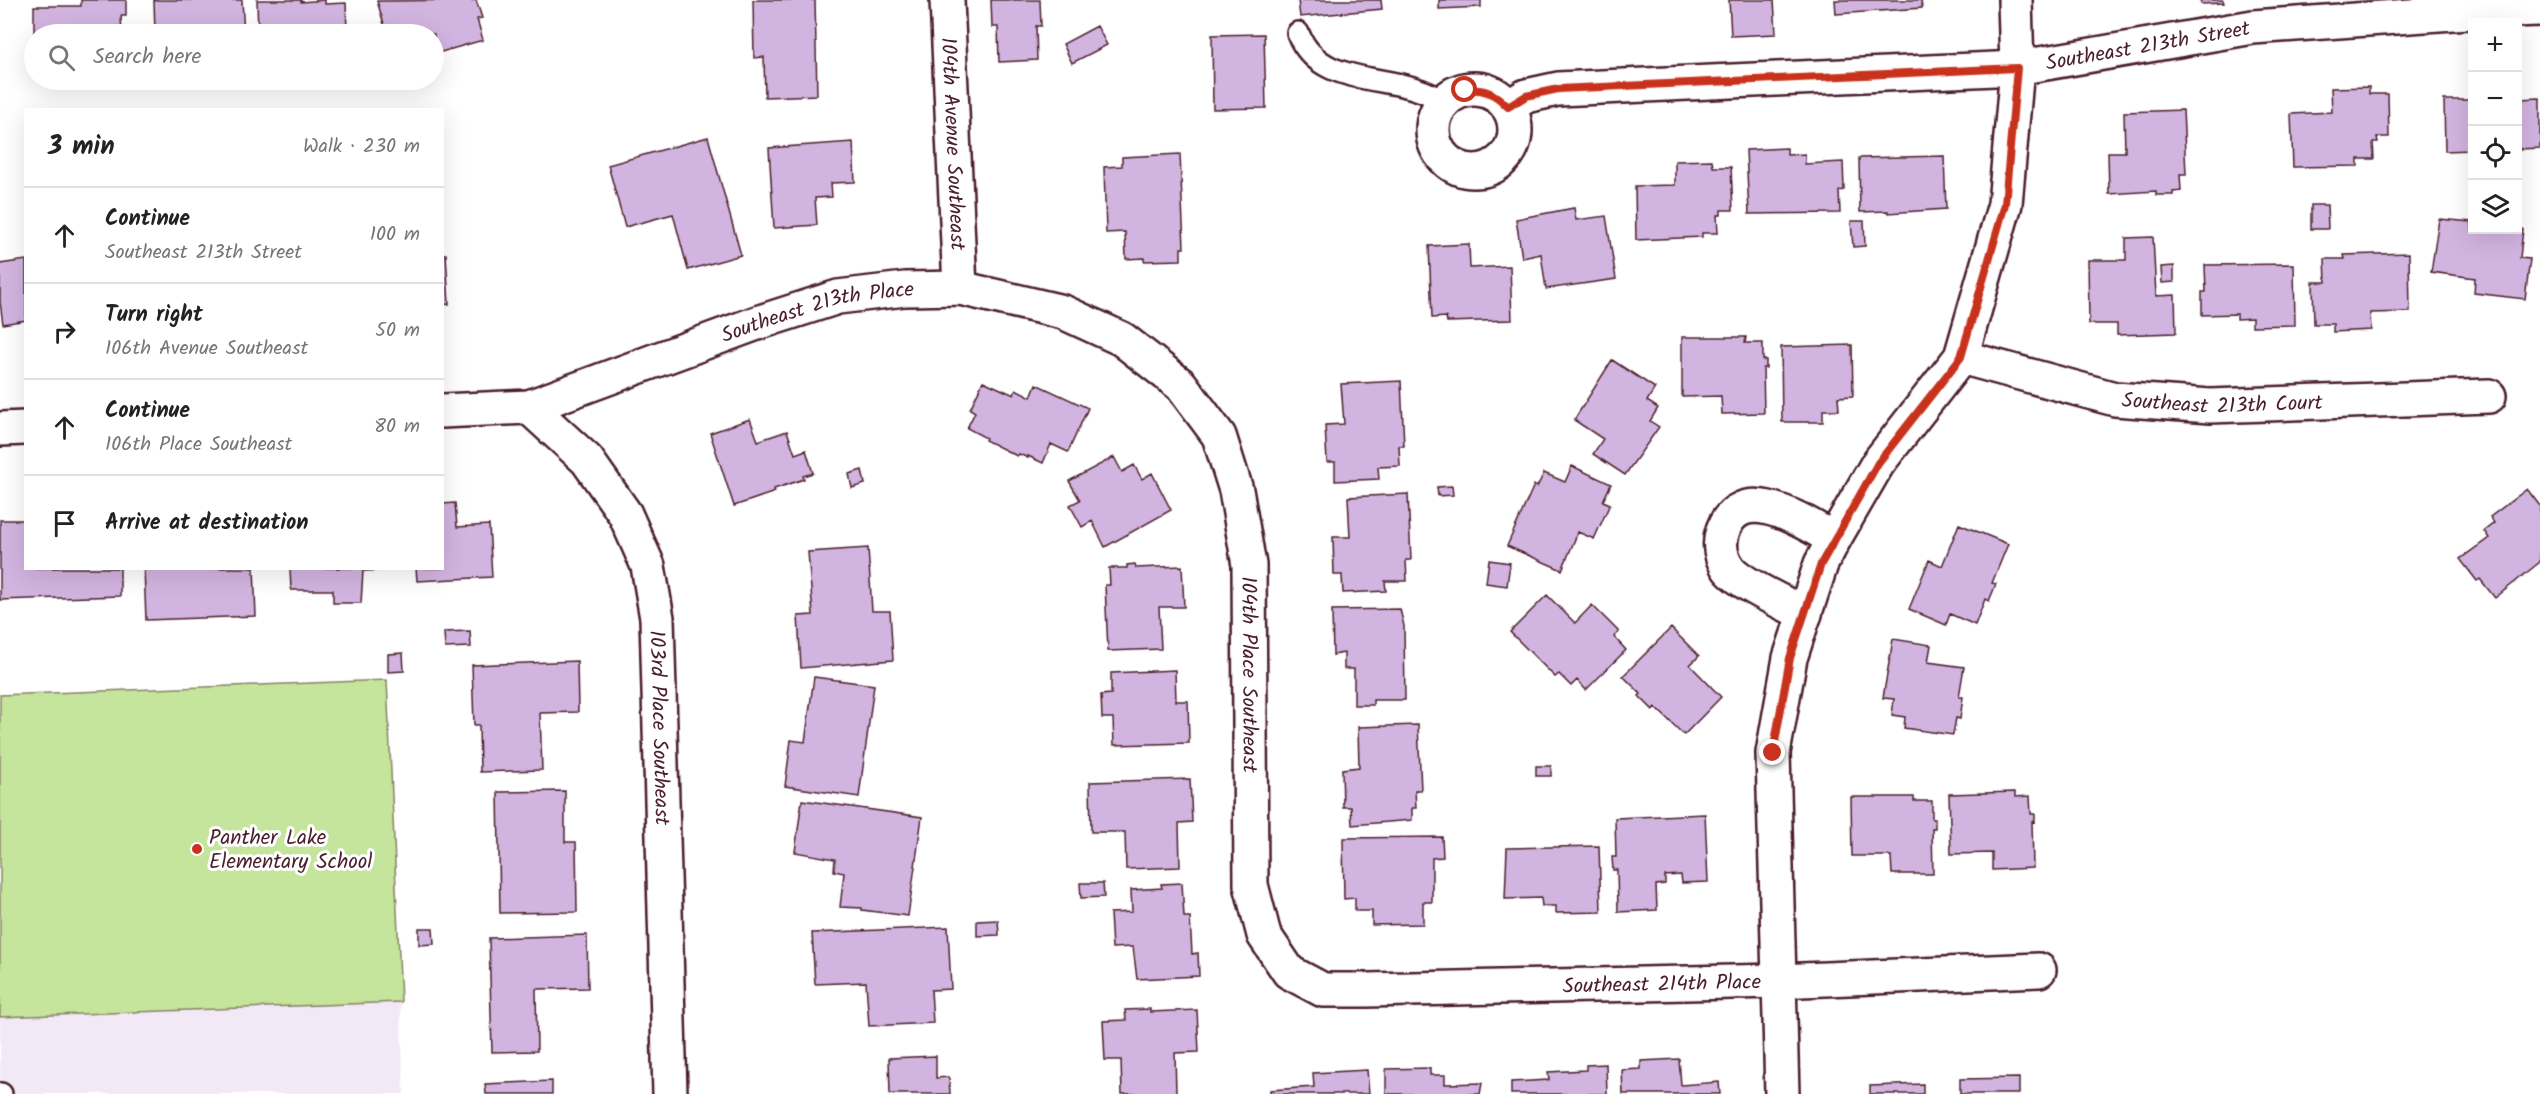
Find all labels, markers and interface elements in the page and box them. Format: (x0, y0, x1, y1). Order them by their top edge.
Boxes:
street label: Southeast 213th Street (2043, 13, 2254, 81)
map controls (2468, 18, 2522, 234)
button: + (2468, 18, 2522, 72)
search box (24, 24, 444, 90)
street label: 104th Avenue Southeast (931, 37, 973, 252)
text: Search here (93, 40, 201, 75)
icon: search (45, 41, 78, 74)
button: − (2468, 72, 2522, 126)
route start (1451, 76, 1477, 102)
text: 3 min (48, 126, 115, 168)
button: locate (2468, 126, 2522, 180)
text: Walk · 230 m (303, 131, 420, 163)
button: layers (2468, 180, 2522, 234)
text: Continue (105, 202, 190, 237)
icon: ahead (48, 219, 81, 252)
text: 100 m (370, 219, 420, 251)
text: Southeast 213th Street (105, 237, 302, 269)
street label: Southeast 213th Place (717, 274, 915, 353)
text: Turn right (105, 298, 203, 333)
icon: right (48, 315, 81, 348)
text: 50 m (375, 315, 420, 347)
text: 106th Avenue Southeast (105, 333, 308, 365)
street label: Southeast 213th Court (2121, 385, 2324, 424)
text: Continue (105, 394, 190, 429)
icon: ahead (48, 411, 81, 444)
text: 80 m (374, 411, 420, 443)
text: 106th Place Southeast (105, 429, 292, 461)
text: Arrive at destination (105, 506, 308, 541)
icon: arrive (48, 507, 81, 540)
street label: 104th Place Southeast (1231, 576, 1265, 774)
street label: 103rd Place Southeast (639, 630, 678, 827)
route end (1759, 739, 1785, 765)
place label: Panther Lake Elementary School (209, 822, 372, 879)
marker: Panther Lake Elementary School (190, 842, 204, 856)
street label: Southeast 214th Place (1562, 966, 1762, 1004)

